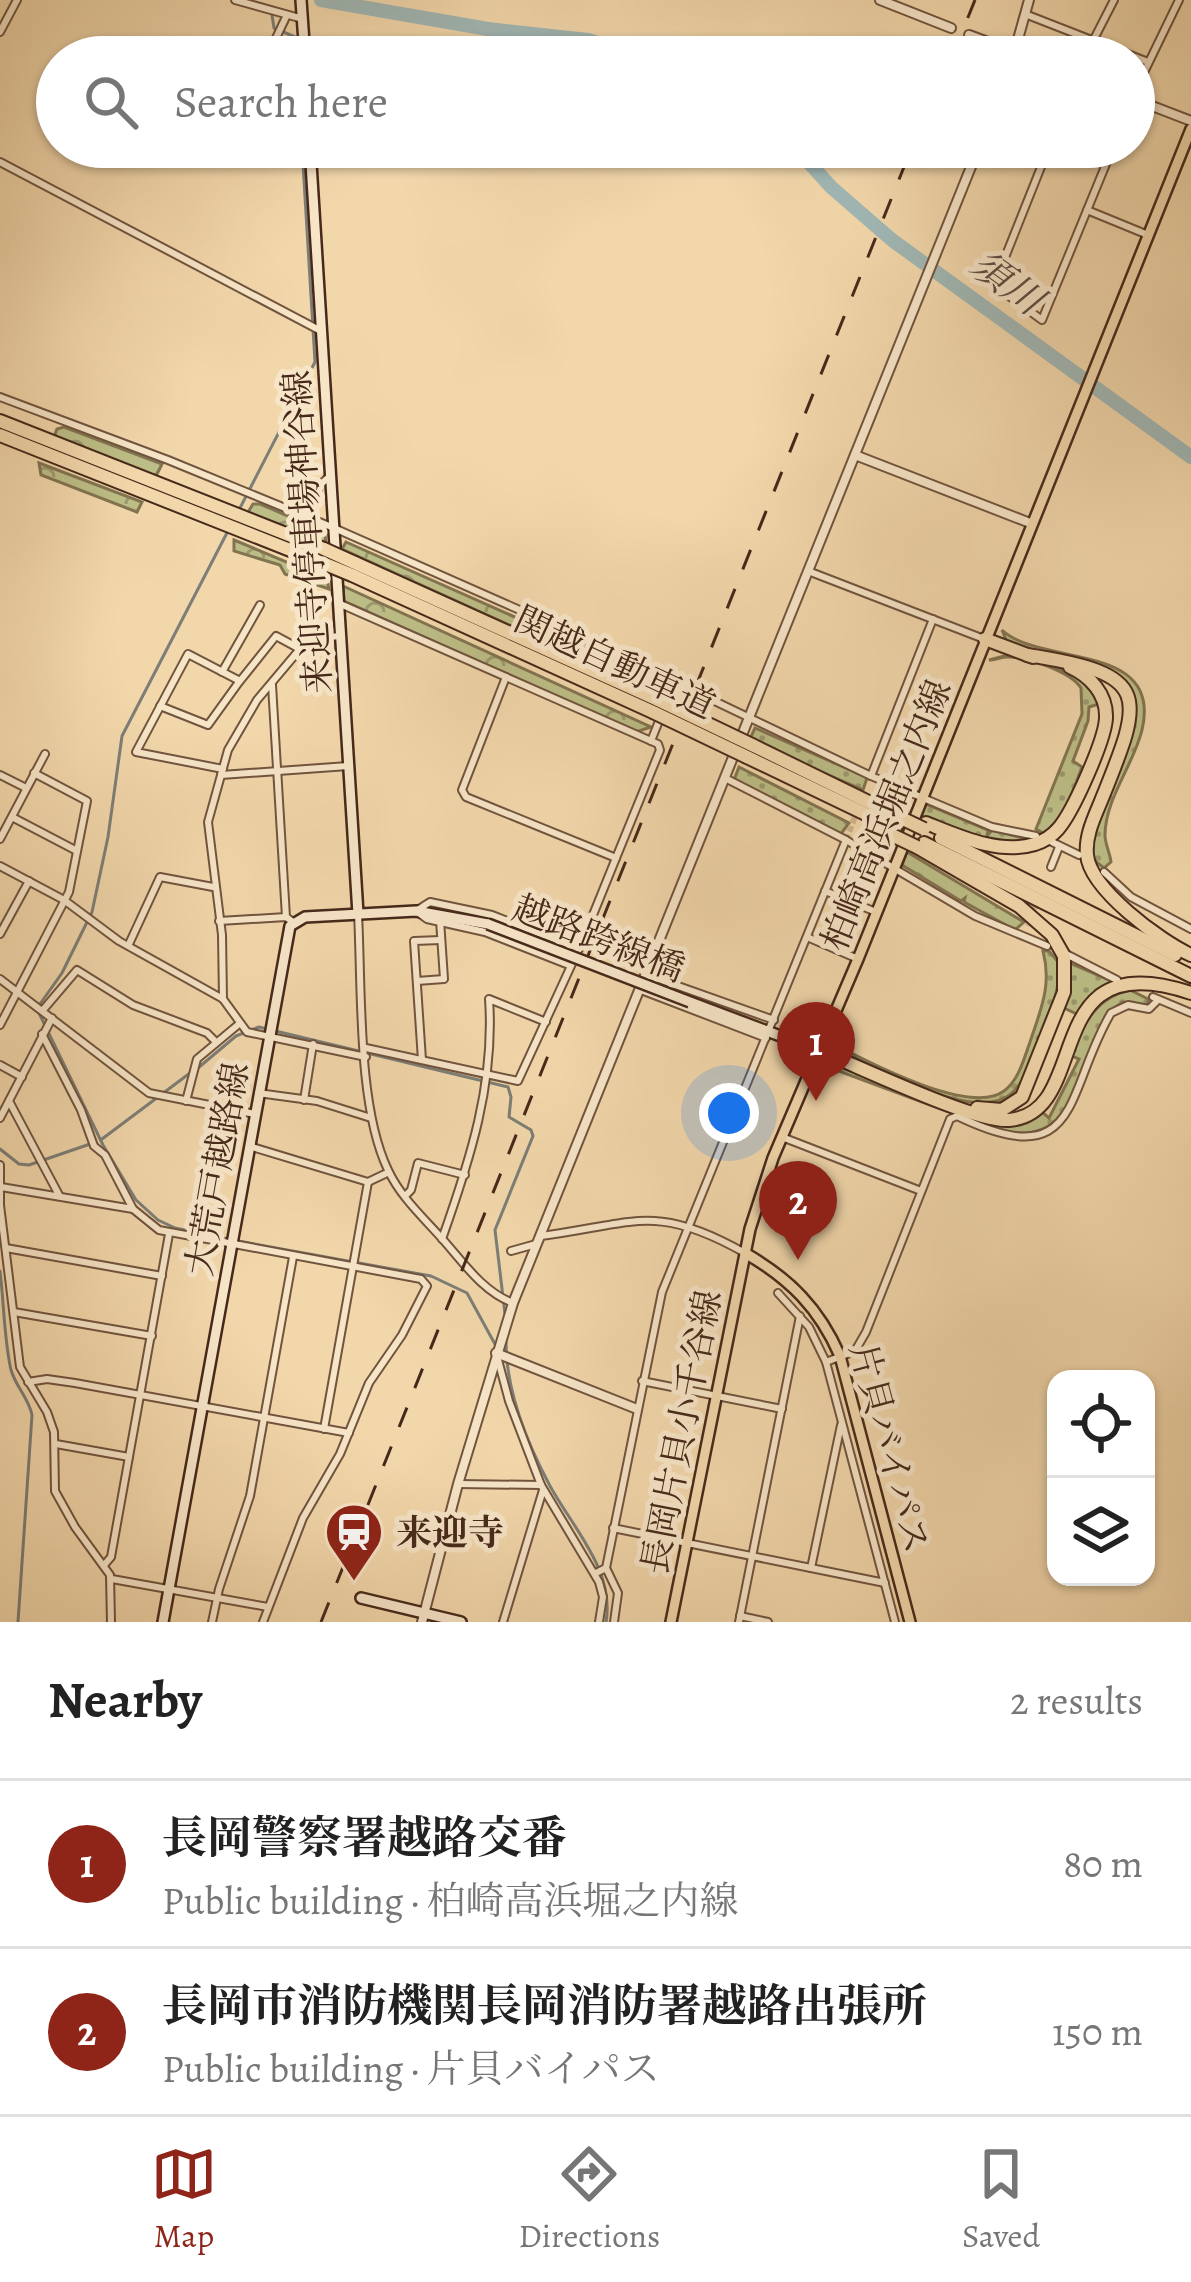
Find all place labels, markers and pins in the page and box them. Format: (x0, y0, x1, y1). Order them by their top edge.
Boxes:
pin: 1 (777, 1002, 855, 1101)
pin: 2 (759, 1161, 837, 1260)
station icon: 来迎寺 (323, 1501, 385, 1583)
place label: 来迎寺 (396, 1508, 504, 1557)

